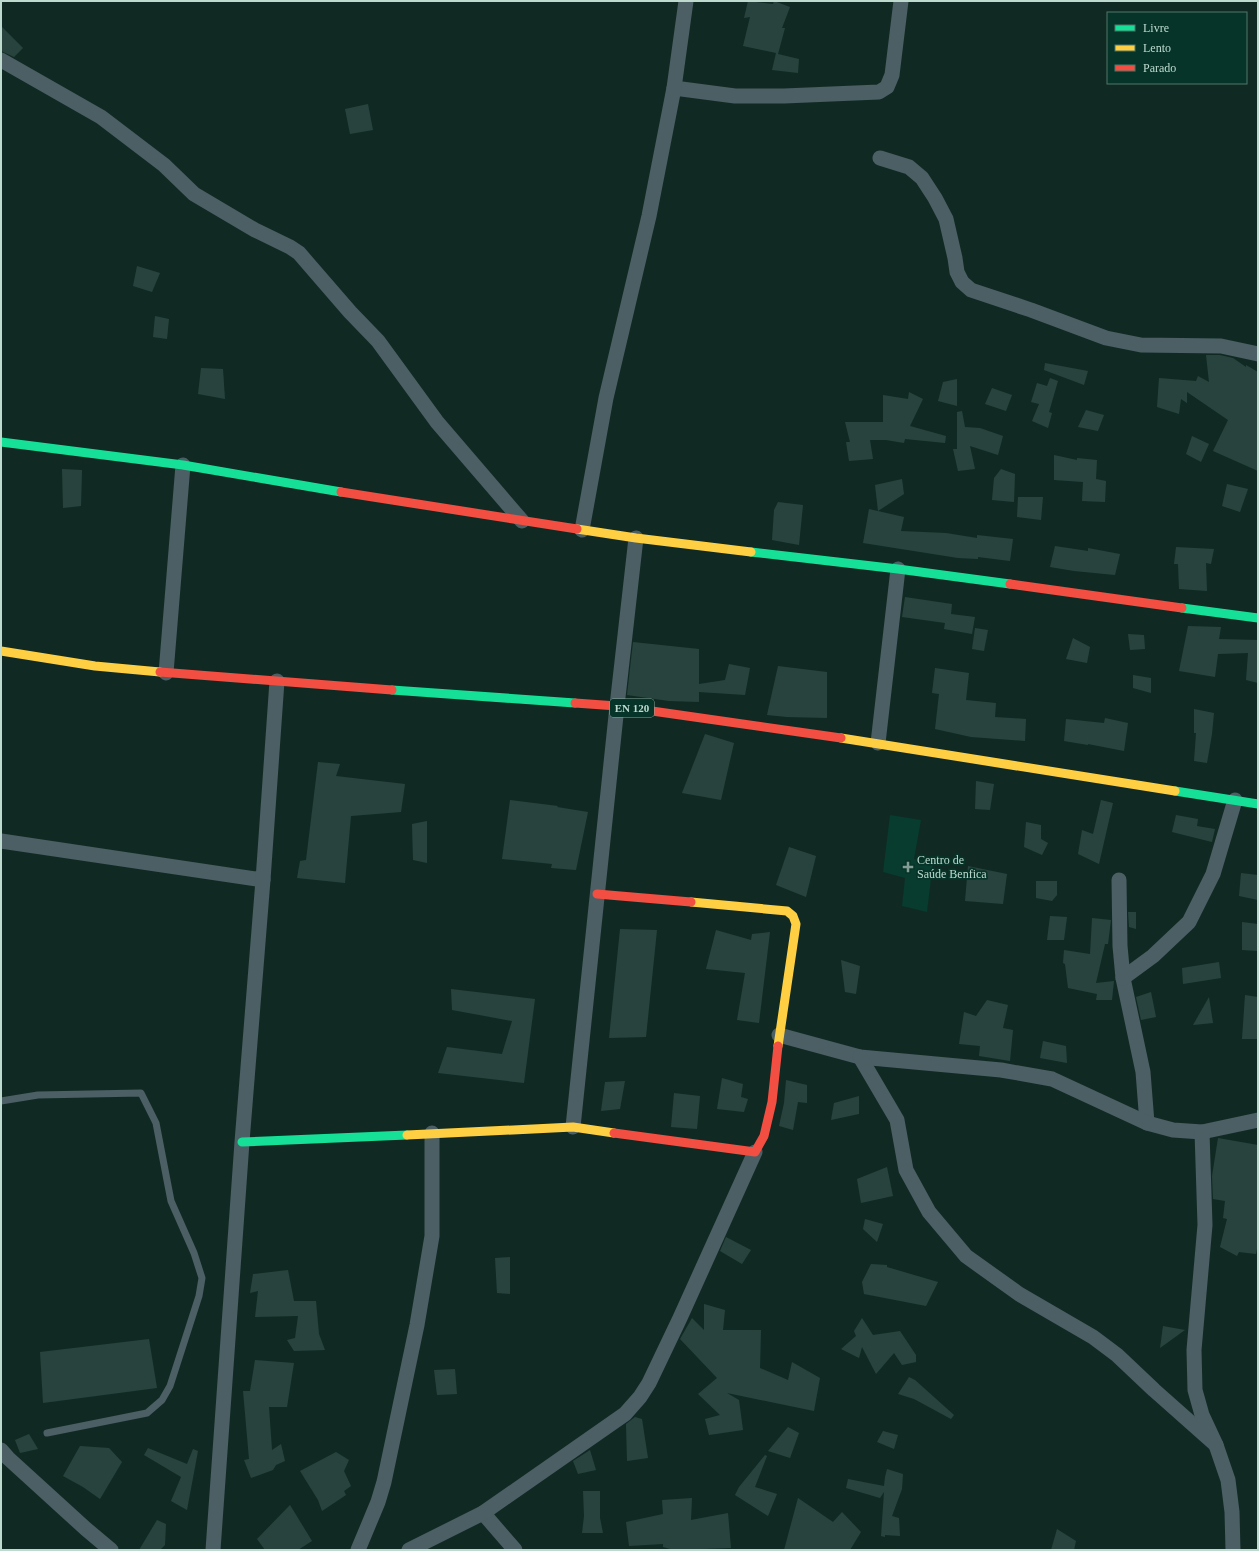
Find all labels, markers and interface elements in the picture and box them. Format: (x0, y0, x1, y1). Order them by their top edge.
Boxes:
legend (1107, 12, 1247, 84)
text: Livre (1143, 21, 1169, 35)
text: Lento (1143, 41, 1171, 55)
text: Parado (1143, 61, 1176, 75)
road number: EN 120 (610, 699, 654, 717)
place label: Centro de Saúde Benfica (917, 853, 987, 881)
marker: Centro de Saúde Benfica (902, 861, 914, 873)

